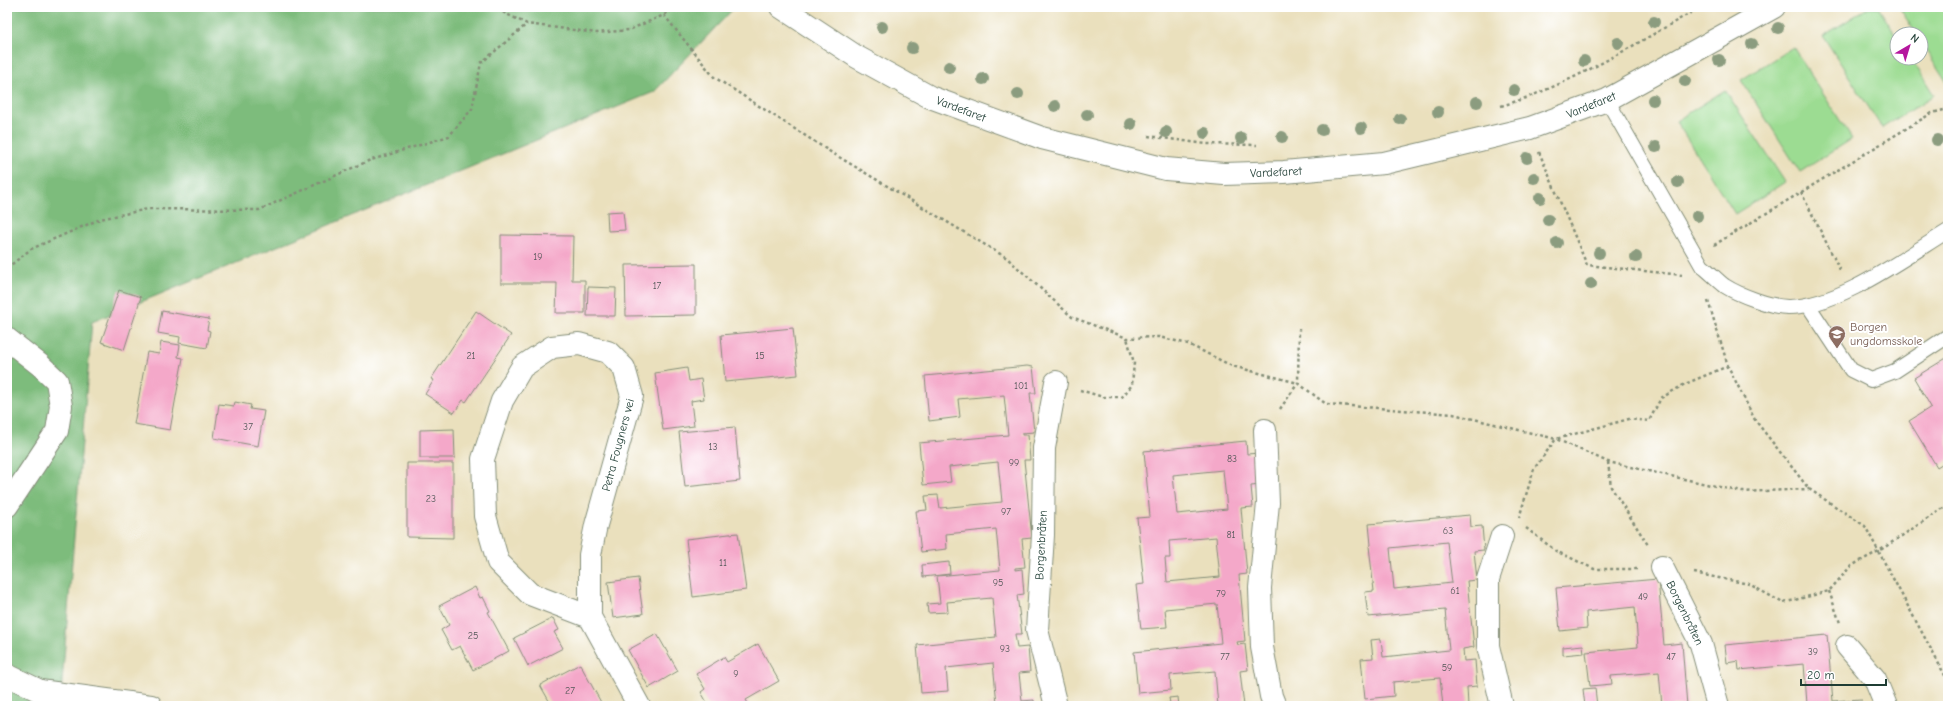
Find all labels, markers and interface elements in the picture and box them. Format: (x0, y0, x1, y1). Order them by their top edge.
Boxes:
north arrow (1889, 26, 1929, 66)
text: N (1908, 31, 1922, 46)
street label: Vardefaret (1564, 89, 1618, 121)
street label: Vardefaret (934, 93, 988, 125)
street label: Vardefaret (1250, 164, 1303, 180)
house number: 19 (533, 251, 543, 263)
house number: 17 (653, 280, 662, 292)
place label: Borgen ungdomsskole (1850, 320, 1922, 348)
school or university icon: Borgen ungdomsskole (1827, 324, 1847, 349)
house number: 21 (466, 350, 476, 362)
house number: 15 (755, 350, 765, 362)
house number: 101 (1014, 380, 1028, 392)
street label: Petra Fougners vei (599, 397, 637, 493)
house number: 37 (243, 421, 253, 433)
house number: 13 (708, 441, 718, 453)
house number: 83 (1227, 453, 1237, 465)
house number: 99 (1009, 457, 1019, 469)
house number: 23 (426, 493, 436, 505)
house number: 97 (1001, 506, 1011, 518)
street label: Borgenbråten (1032, 510, 1050, 580)
house number: 63 (1443, 525, 1453, 537)
house number: 81 (1226, 529, 1236, 541)
house number: 11 (719, 557, 727, 569)
house number: 95 (993, 577, 1003, 589)
street label: Borgenbråten (1663, 578, 1707, 648)
house number: 61 (1450, 585, 1460, 597)
house number: 79 (1216, 588, 1226, 600)
house number: 49 (1638, 591, 1648, 603)
house number: 25 (468, 630, 478, 642)
house number: 93 (1000, 643, 1010, 655)
house number: 39 (1808, 646, 1818, 658)
house number: 77 (1220, 651, 1230, 663)
house number: 47 (1666, 651, 1676, 663)
scale bar (1801, 661, 1886, 687)
house number: 59 (1442, 662, 1452, 674)
house number: 9 (733, 668, 739, 680)
text: 20 m (1807, 668, 1835, 682)
house number: 27 (565, 685, 575, 697)

